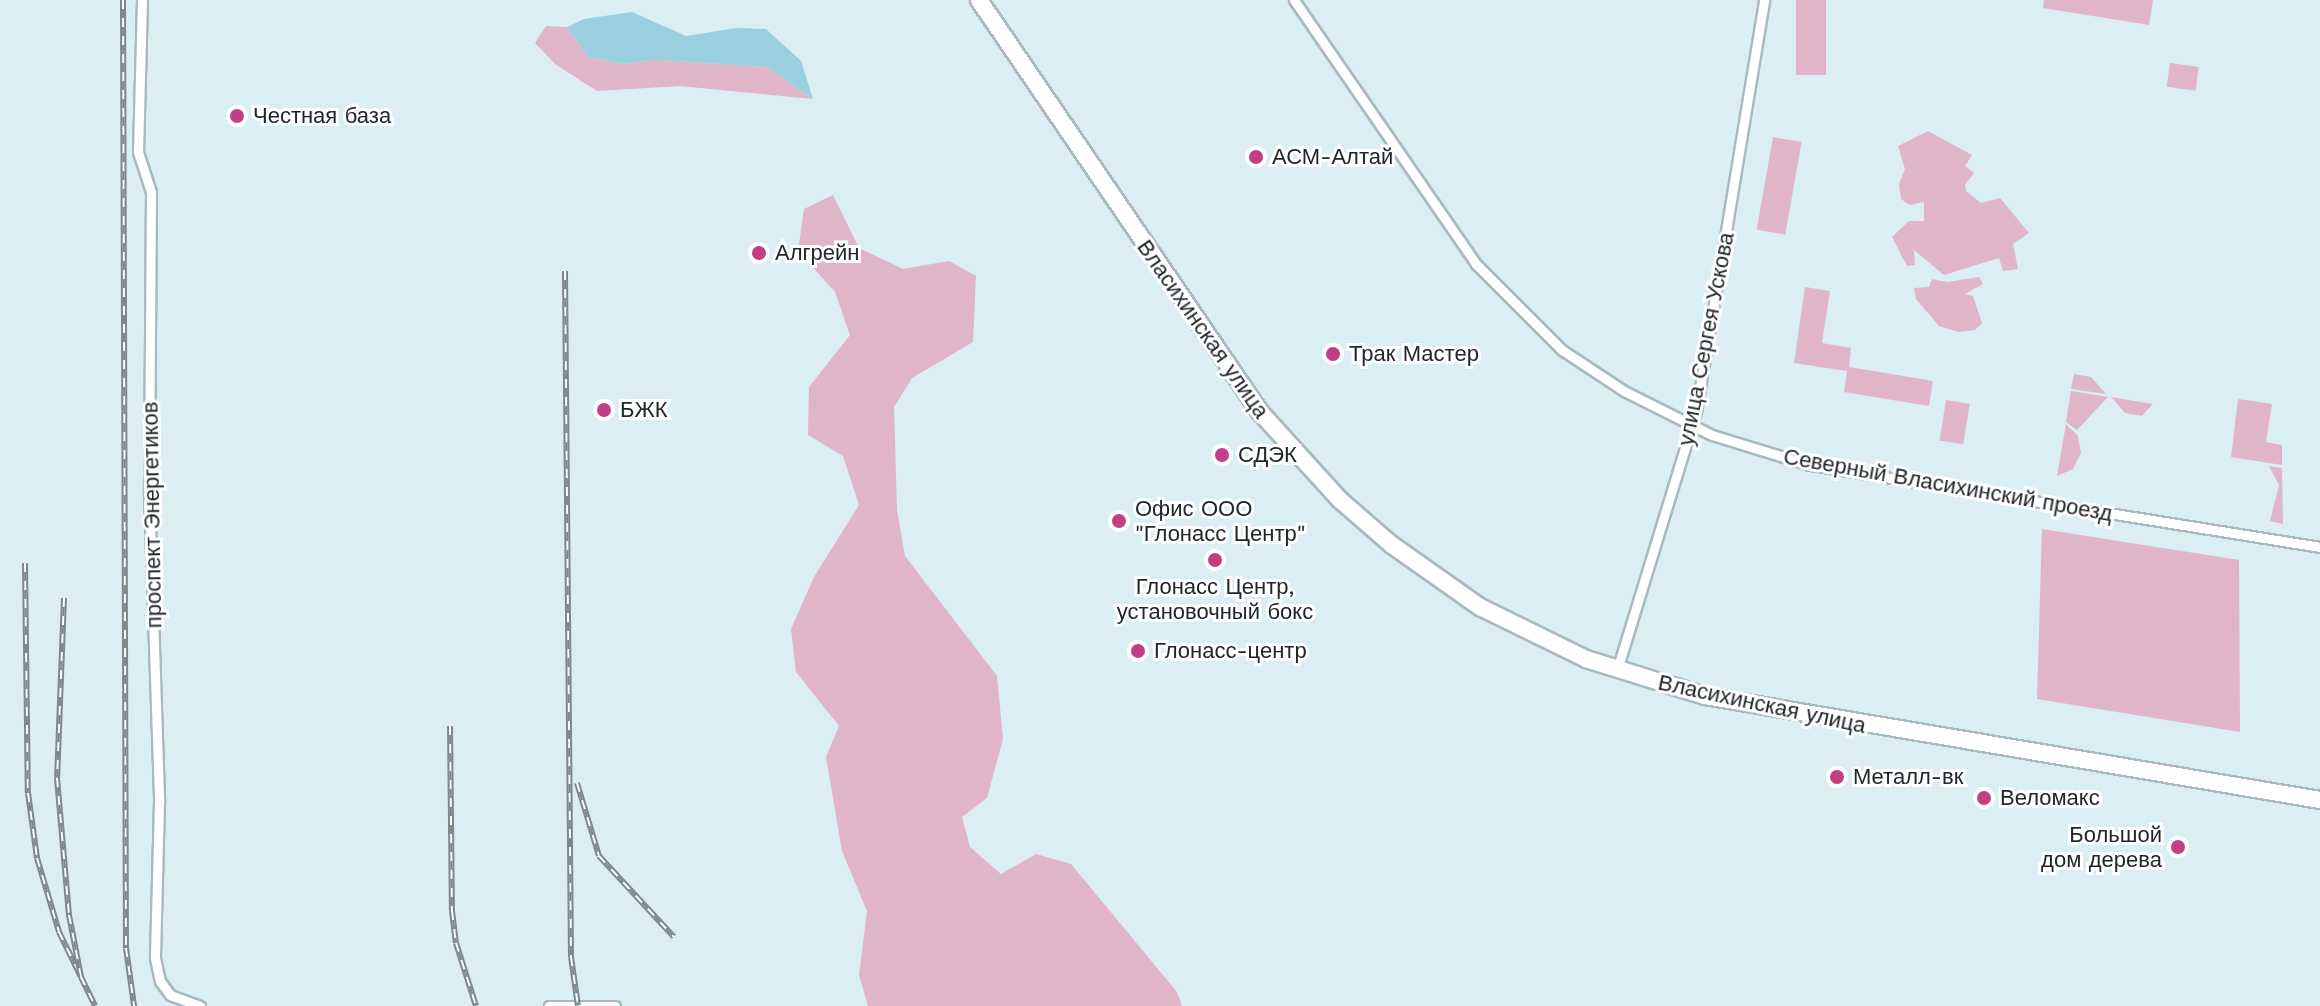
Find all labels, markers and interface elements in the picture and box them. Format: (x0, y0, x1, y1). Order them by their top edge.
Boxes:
place label: Честная база (253, 103, 391, 129)
marker: Честная база (228, 107, 246, 125)
place label: АСМ-Алтай (1272, 144, 1393, 170)
marker: АСМ-Алтай (1247, 148, 1265, 166)
street label: улица Сергея Ускова (1672, 230, 1740, 448)
street label: Власихинская улица (1131, 235, 1275, 423)
place label: Алгрейн (775, 240, 859, 266)
marker: Алгрейн (750, 244, 768, 262)
place label: Трак Мастер (1349, 341, 1479, 367)
marker: Трак Мастер (1324, 345, 1342, 363)
place label: БЖК (620, 397, 668, 423)
street label: проспект Энергетиков (137, 401, 167, 629)
marker: БЖК (595, 401, 613, 419)
place label: СДЭК (1238, 442, 1297, 468)
street label: Северный Власихинский проезд (1781, 443, 2115, 527)
marker: СДЭК (1213, 446, 1231, 464)
place label: Офис ООО "Глонасс Центр" (1135, 495, 1306, 546)
marker: Офис ООО "Глонасс Центр" (1110, 512, 1128, 530)
marker: Глонасс Центр, установочный бокс (1206, 551, 1224, 569)
place label: Глонасс Центр, установочный бокс (1117, 573, 1313, 624)
place label: Глонасс-центр (1154, 638, 1307, 664)
marker: Глонасс-центр (1129, 642, 1147, 660)
street label: Власихинская улица (1656, 669, 1868, 739)
place label: Металл-вк (1853, 764, 1963, 790)
marker: Металл-вк (1828, 768, 1846, 786)
place label: Веломакс (2000, 785, 2100, 811)
marker: Веломакс (1975, 789, 1993, 807)
place label: Большой дом дерева (2041, 821, 2162, 872)
marker: Большой дом дерева (2169, 838, 2187, 856)

